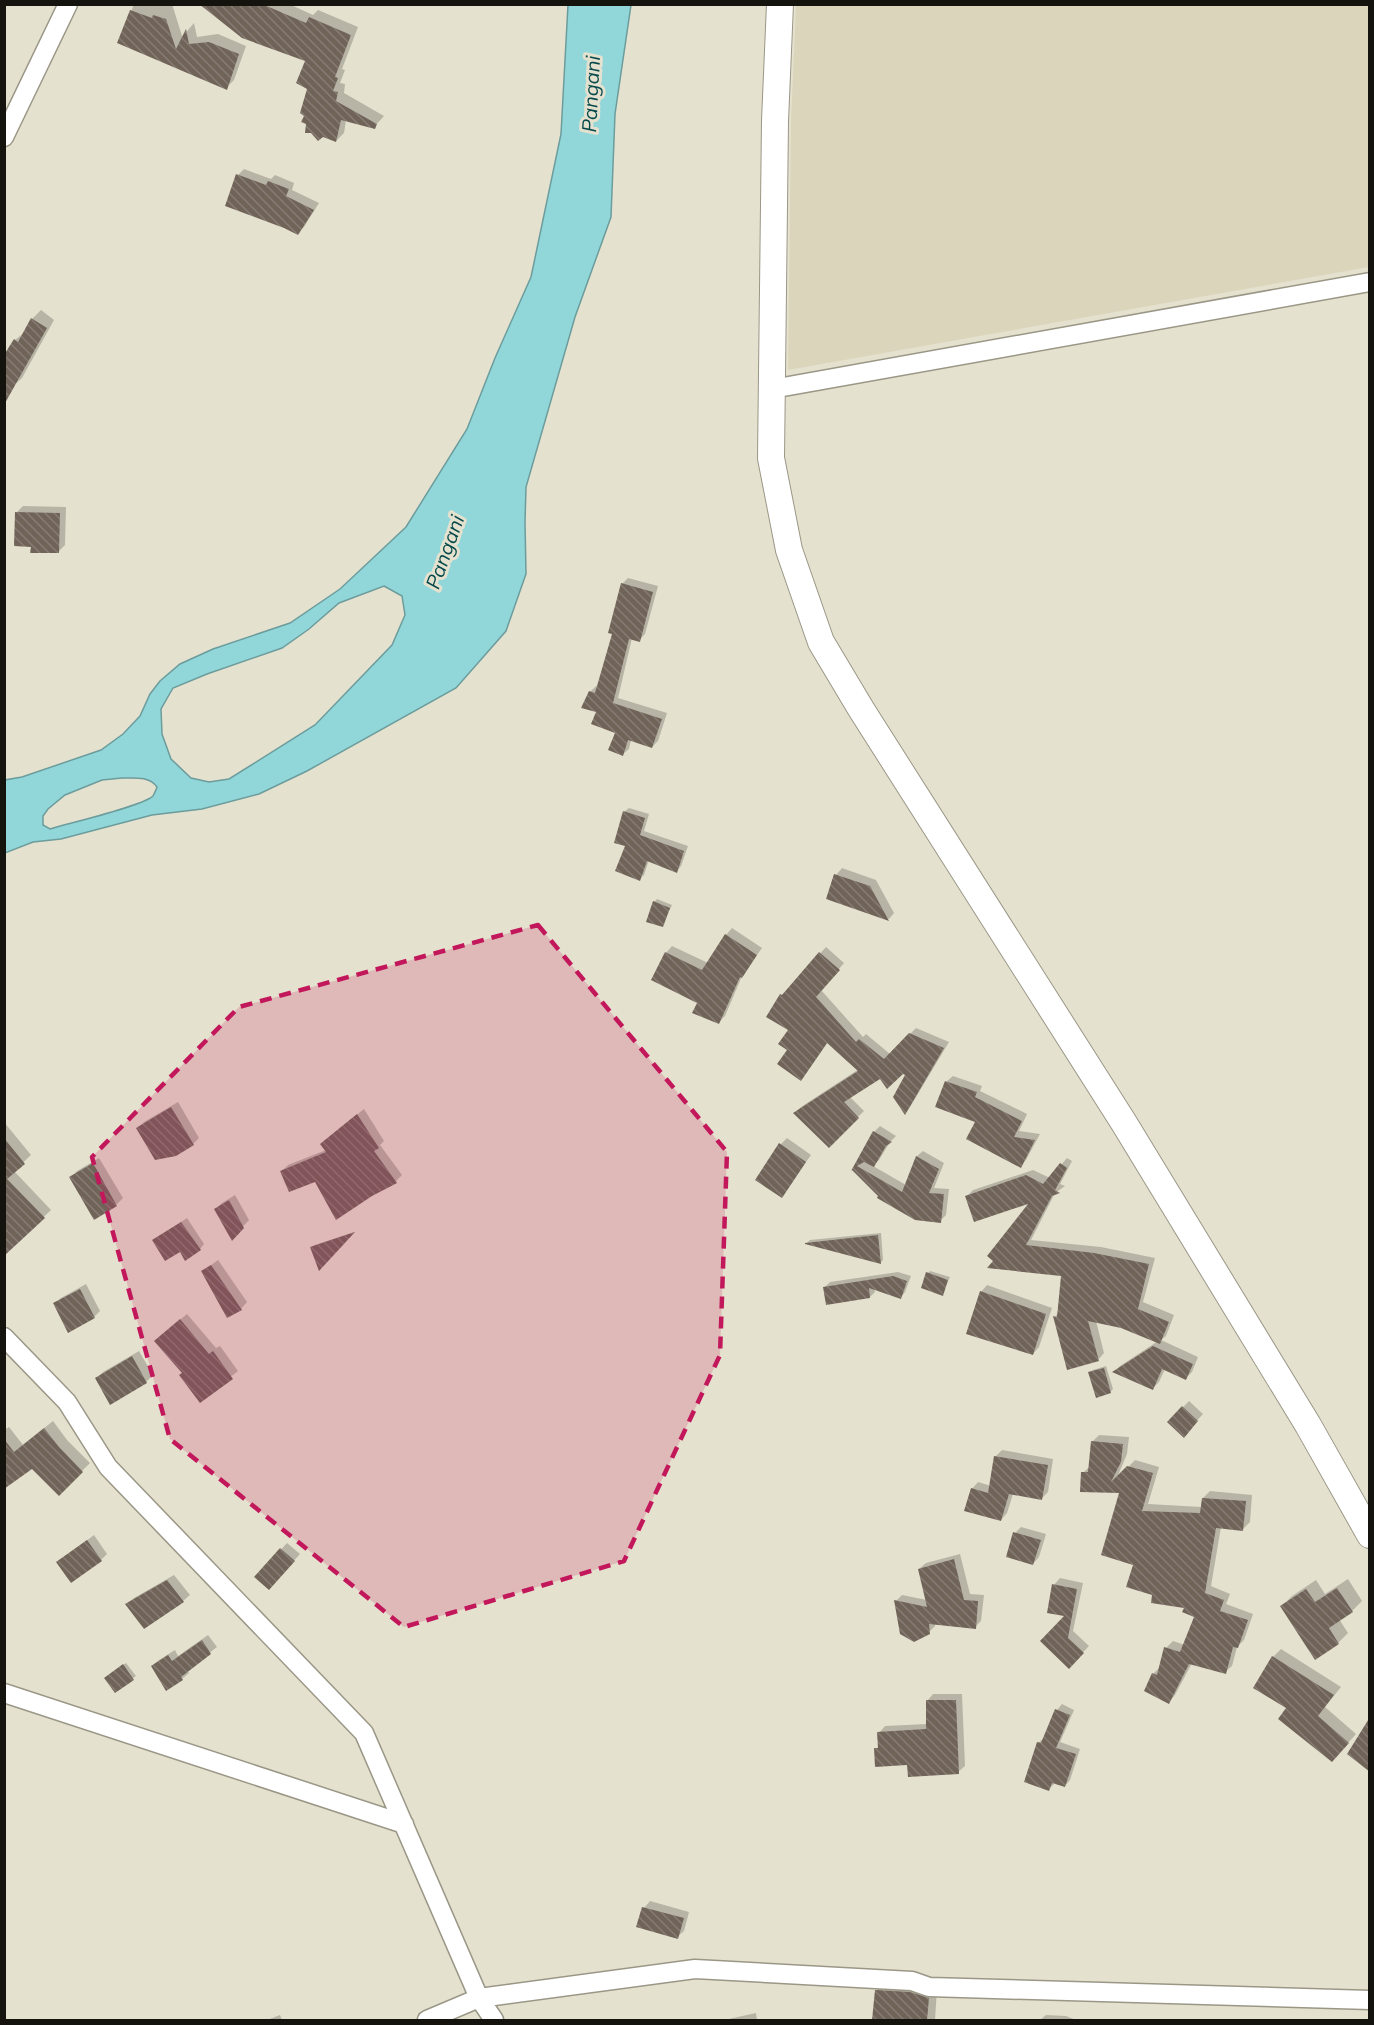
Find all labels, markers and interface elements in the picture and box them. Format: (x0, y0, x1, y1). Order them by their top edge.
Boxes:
water label: Pangani (576, 55, 605, 133)
water label: Pangani (420, 511, 469, 592)

